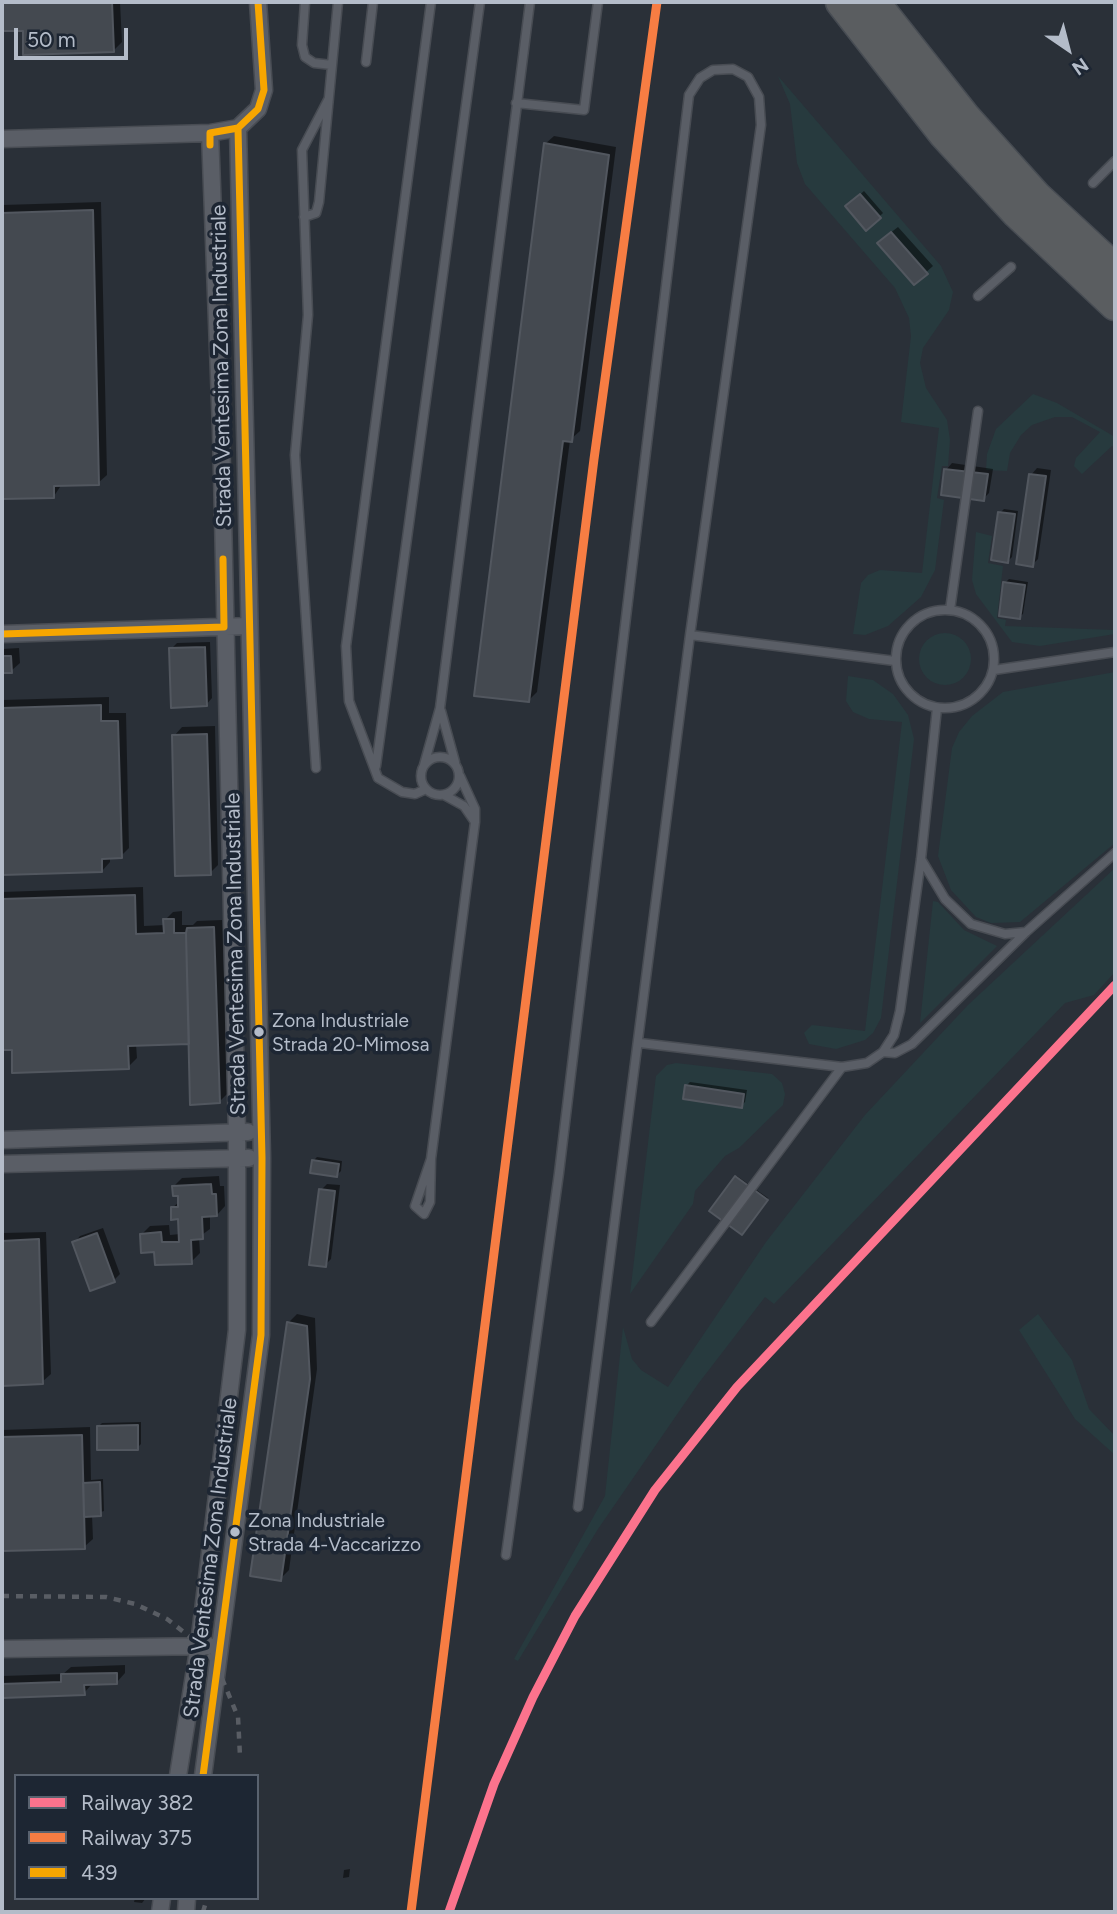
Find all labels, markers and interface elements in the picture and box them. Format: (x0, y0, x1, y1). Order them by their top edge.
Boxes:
scale bar (18, 14, 131, 58)
north arrow (1033, 14, 1103, 84)
text: 50 m (27, 27, 76, 52)
text: N (1068, 53, 1093, 80)
street label: Strada Ventesima Zona Industriale (207, 204, 237, 528)
street label: Strada Ventesima Zona Industriale (221, 792, 251, 1116)
place label: Zona Industriale Strada 20-Mimosa (272, 1010, 429, 1054)
marker: Zona Industriale Strada 20-Mimosa (252, 1025, 266, 1039)
street label: Strada Ventesima Zona Industriale (179, 1396, 243, 1720)
place label: Zona Industriale Strada 4-Vaccarizzo (248, 1510, 421, 1554)
marker: Zona Industriale Strada 4-Vaccarizzo (228, 1525, 242, 1539)
legend (14, 1774, 259, 1900)
text: Railway 382 (81, 1790, 193, 1815)
text: Railway 375 (81, 1825, 192, 1850)
text: 439 (81, 1860, 117, 1885)

